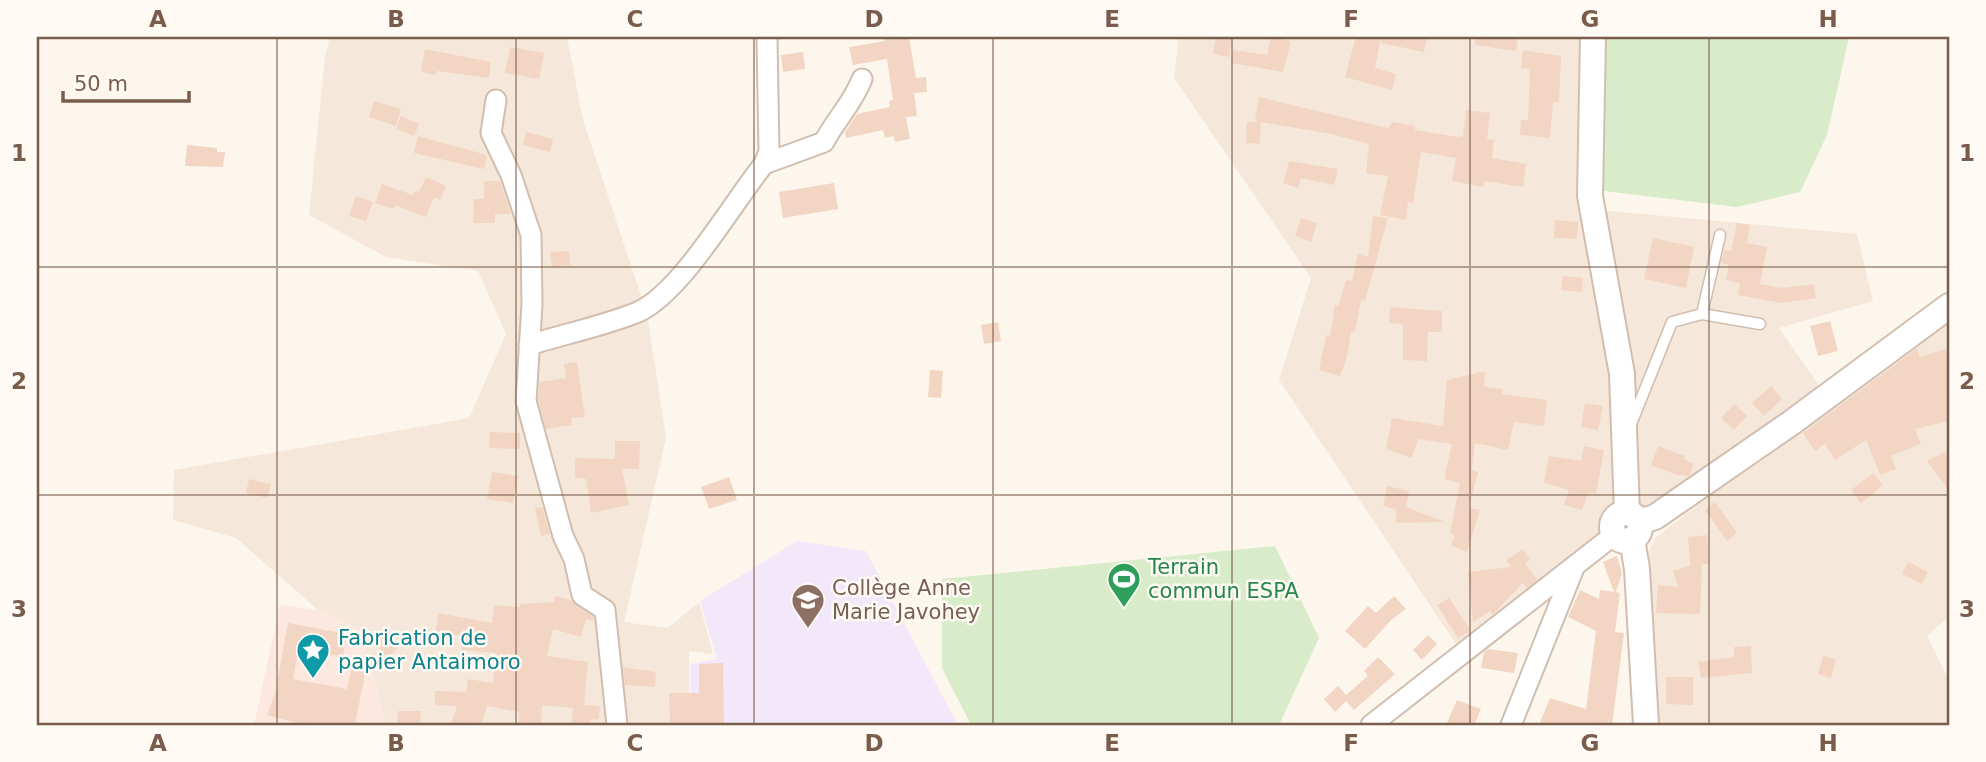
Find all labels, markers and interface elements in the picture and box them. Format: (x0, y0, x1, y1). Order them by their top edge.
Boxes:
text: A (149, 6, 167, 32)
text: B (387, 6, 405, 32)
text: C (627, 6, 643, 32)
text: D (864, 6, 884, 32)
text: E (1104, 6, 1120, 32)
text: F (1343, 6, 1359, 32)
text: G (1581, 6, 1599, 32)
text: H (1818, 6, 1838, 32)
scale bar (63, 60, 189, 104)
text: 50 m (74, 72, 128, 96)
text: 1 (11, 140, 27, 166)
text: 1 (1959, 140, 1975, 166)
text: 2 (11, 368, 27, 394)
text: 2 (1959, 368, 1975, 394)
place label: Terrain commun ESPA (1147, 555, 1300, 603)
sports icon: Terrain commun ESPA (1105, 560, 1143, 609)
place label: Collège Anne Marie Javohey (832, 576, 980, 624)
school or university icon: Collège Anne Marie Javohey (789, 581, 827, 630)
text: 3 (11, 596, 27, 622)
text: 3 (1959, 596, 1975, 622)
place label: Fabrication de papier Antaimoro (338, 626, 521, 674)
place icon: Fabrication de papier Antaimoro (294, 631, 332, 680)
text: A (149, 730, 167, 756)
text: B (387, 730, 405, 756)
text: C (627, 730, 643, 756)
text: D (864, 730, 884, 756)
text: E (1104, 730, 1120, 756)
text: F (1343, 730, 1359, 756)
text: G (1581, 730, 1599, 756)
text: H (1818, 730, 1838, 756)

